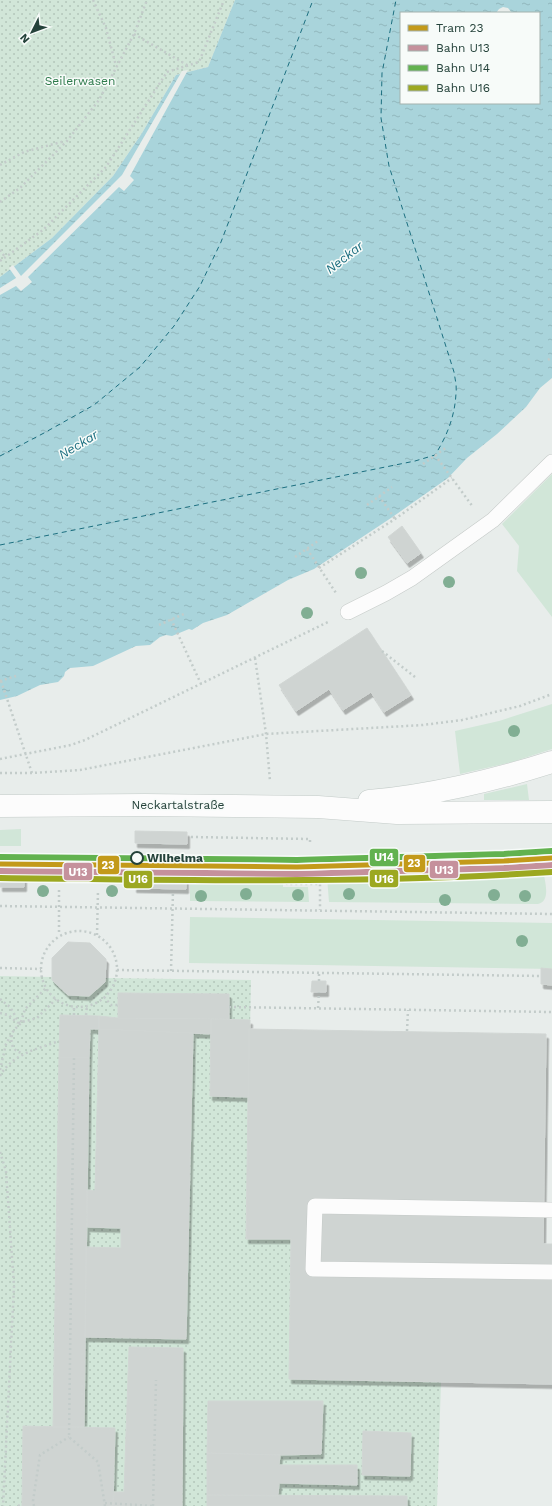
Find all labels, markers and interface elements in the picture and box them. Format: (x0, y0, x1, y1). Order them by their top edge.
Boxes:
north arrow (12, 12, 52, 52)
legend (400, 12, 540, 104)
text: Tram 23 (436, 21, 483, 35)
text: N (17, 31, 32, 46)
text: Bahn U13 (436, 41, 490, 55)
text: Bahn U14 (436, 61, 490, 75)
park label: Seilerwasen (45, 74, 115, 88)
text: Bahn U16 (436, 81, 490, 95)
water label: Neckar (323, 238, 367, 277)
water label: Neckar (56, 426, 102, 462)
street label: Neckartalstraße (131, 798, 225, 812)
line badge: U14 (369, 848, 399, 867)
marker: Wilhelma (130, 851, 144, 865)
place label: Wilhelma (147, 851, 203, 865)
text: U14 (374, 851, 394, 864)
line badge: 23 (403, 854, 426, 873)
line badge: 23 (97, 855, 120, 875)
text: 23 (407, 857, 421, 870)
text: 23 (101, 859, 115, 872)
line badge: U13 (429, 860, 459, 879)
line badge: U13 (63, 862, 93, 881)
text: U13 (434, 864, 454, 877)
text: U13 (68, 866, 88, 879)
line badge: U16 (369, 869, 399, 888)
line badge: U16 (123, 870, 153, 889)
text: U16 (128, 873, 148, 886)
text: U16 (374, 873, 394, 886)

